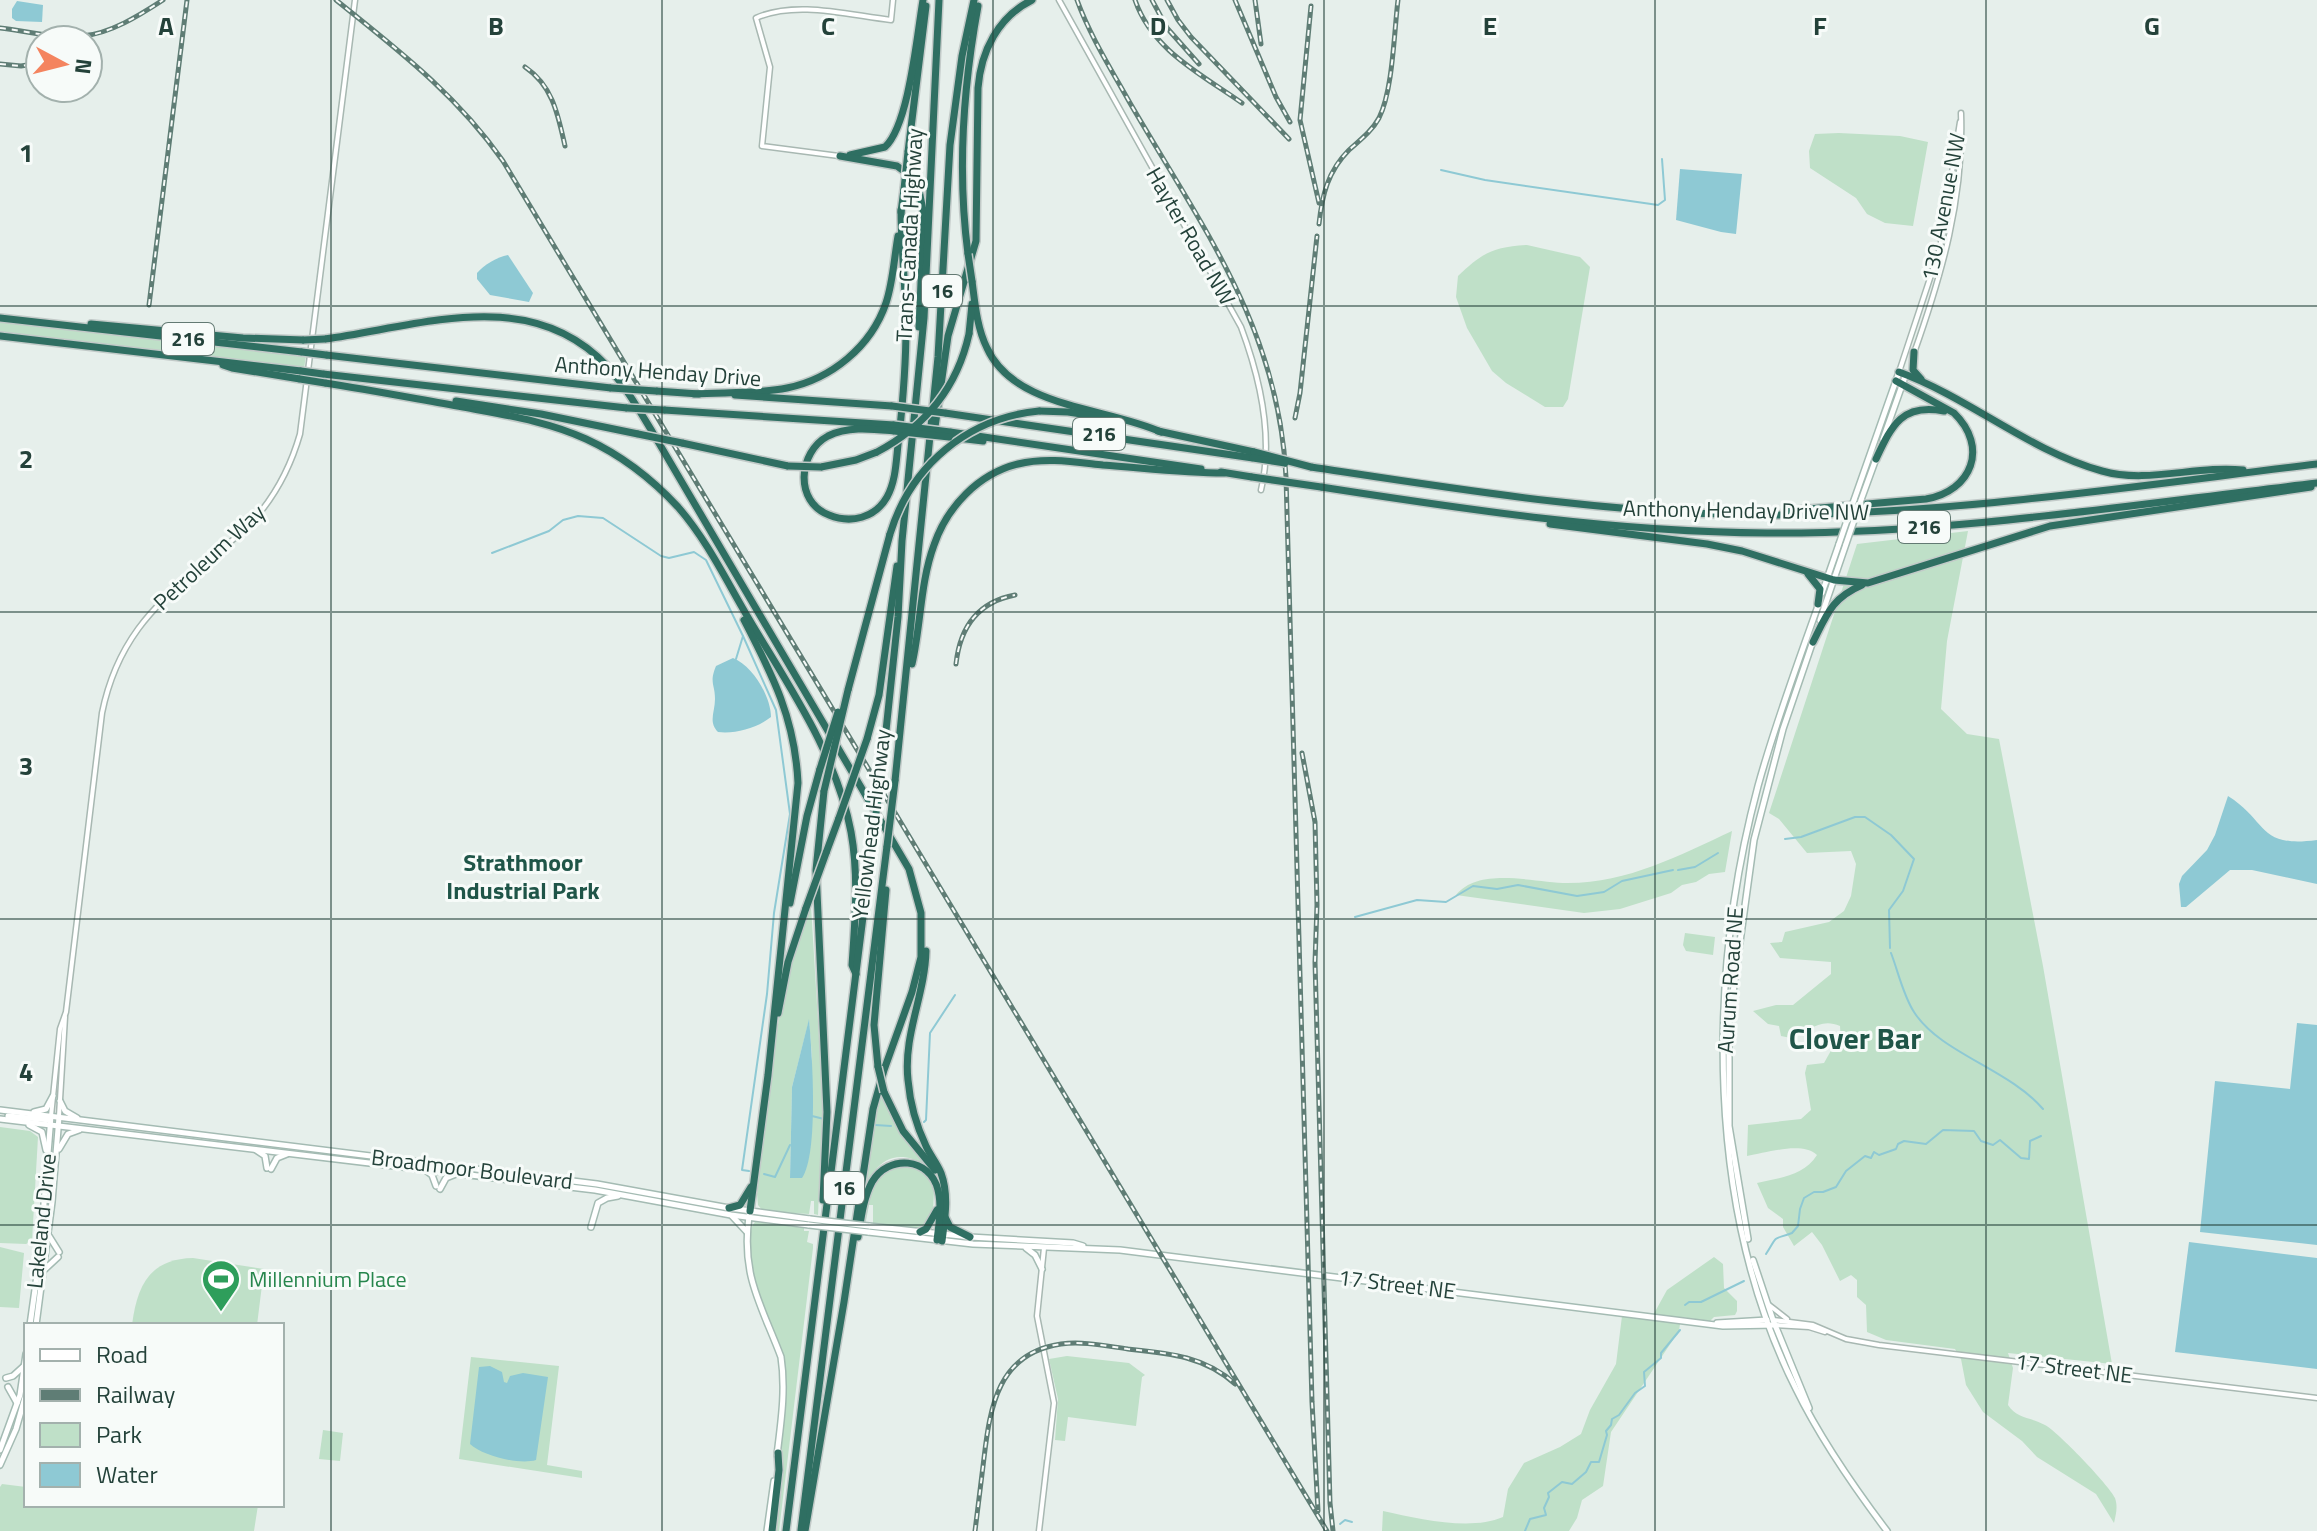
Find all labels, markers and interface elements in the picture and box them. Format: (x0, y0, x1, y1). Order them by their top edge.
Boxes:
text: A (158, 6, 174, 45)
text: B (488, 6, 504, 45)
text: C (821, 6, 835, 45)
text: D (1150, 6, 1166, 45)
text: E (1483, 6, 1497, 45)
text: F (1813, 6, 1827, 45)
text: G (2144, 6, 2160, 45)
north arrow (24, 24, 104, 104)
text: N (66, 57, 102, 76)
street label: Trans-Canada Highway (886, 127, 932, 343)
street label: 130 Avenue NW (1912, 130, 1974, 284)
text: 1 (19, 133, 33, 172)
street label: Hayter Road NW (1138, 161, 1244, 311)
road number: 16 (922, 275, 962, 307)
road number: 216 (162, 323, 214, 355)
street label: Anthony Henday Drive (554, 347, 762, 395)
road number: 216 (1073, 418, 1125, 450)
text: 2 (19, 439, 33, 478)
street label: Anthony Henday Drive NW (1623, 491, 1869, 529)
street label: Petroleum Way (145, 496, 273, 618)
road number: 216 (1898, 511, 1950, 543)
street label: Yellowhead Highway (842, 727, 900, 921)
text: 3 (19, 746, 33, 785)
district label: Strathmoor Industrial Park (446, 844, 600, 908)
street label: Aurum Road NE (1708, 906, 1752, 1054)
district label: Clover Bar (1789, 1015, 1921, 1061)
text: 4 (19, 1052, 33, 1091)
street label: Broadmoor Boulevard (369, 1140, 575, 1198)
street label: Lakeland Drive (17, 1152, 65, 1290)
road number: 16 (824, 1172, 864, 1204)
sports icon: Millennium Place (200, 1258, 242, 1313)
street label: 17 Street NE (1336, 1260, 1458, 1308)
place label: Millennium Place (249, 1262, 407, 1296)
legend (24, 1323, 284, 1507)
text: Road (96, 1336, 148, 1372)
street label: 17 Street NE (2013, 1344, 2135, 1392)
text: Railway (96, 1376, 176, 1412)
text: Park (96, 1416, 142, 1452)
text: Water (96, 1456, 158, 1492)

